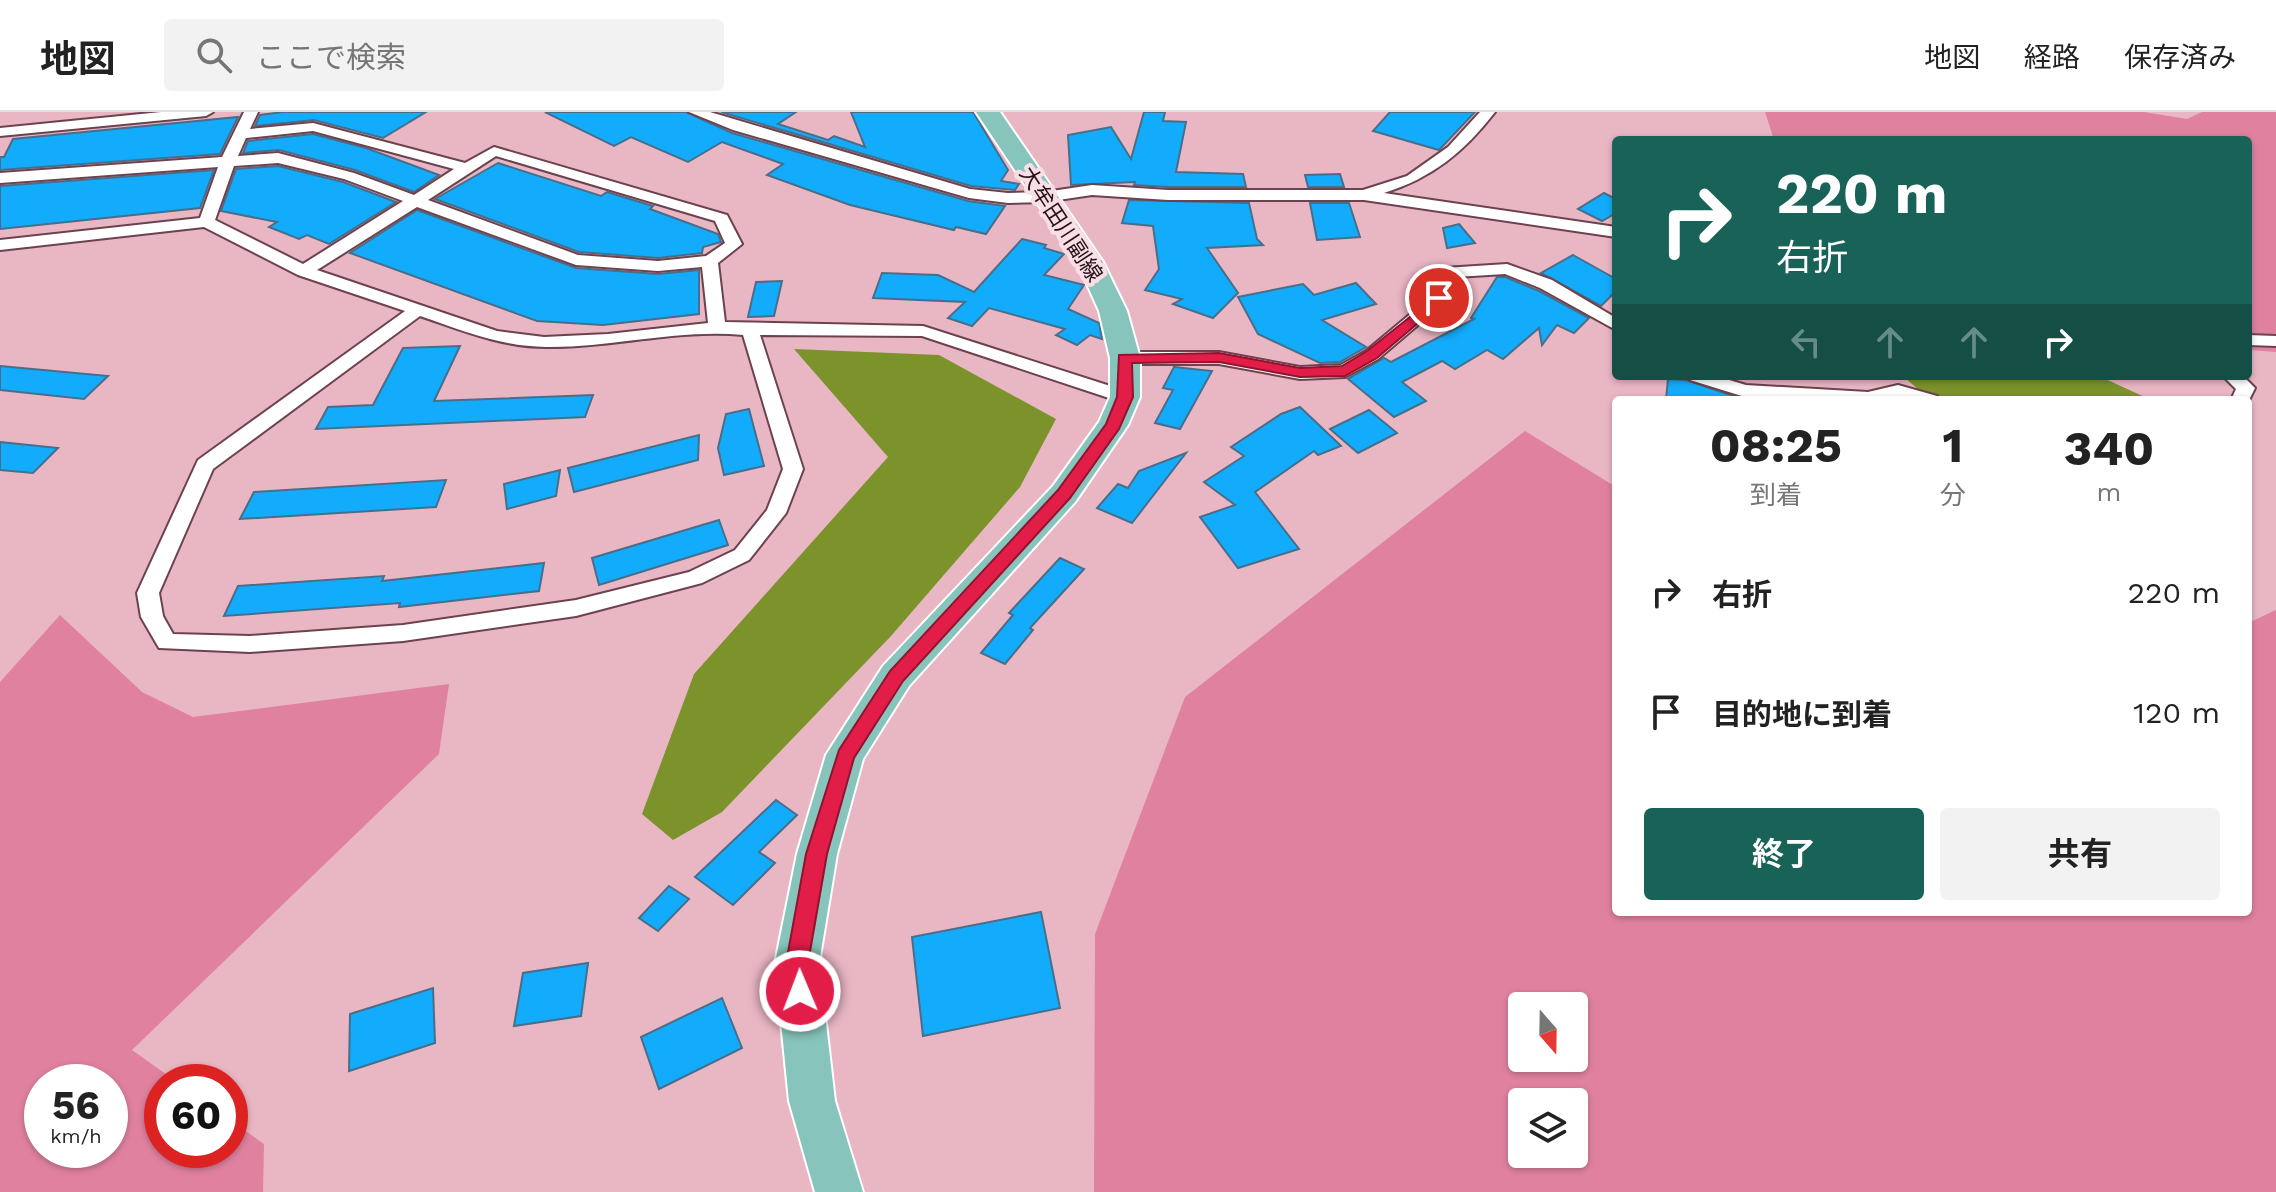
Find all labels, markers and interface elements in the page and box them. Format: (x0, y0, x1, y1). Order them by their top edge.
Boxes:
search box (164, 19, 724, 91)
icon: search (192, 33, 236, 77)
text: 地図 (40, 37, 116, 81)
text: ここで検索 (256, 40, 406, 75)
text: 地図 (1924, 41, 1980, 74)
text: 経路 (2024, 41, 2080, 74)
text: 保存済み (2124, 41, 2236, 74)
text: 220 m (1776, 161, 1948, 227)
street label: 大牟田川副線 (1015, 162, 1107, 286)
icon: right (1644, 168, 1748, 272)
text: 右折 (1776, 237, 1848, 279)
pin (1405, 264, 1473, 332)
icon: arrive (1417, 276, 1461, 320)
icon: left (1784, 320, 1828, 364)
icon: ahead (1868, 320, 1912, 364)
icon: ahead (1952, 320, 1996, 364)
icon: right (2036, 320, 2080, 364)
text: 08:25 (1710, 417, 1842, 474)
text: 1 (1942, 417, 1963, 474)
text: 340 (2064, 420, 2154, 477)
text: m (2097, 477, 2121, 507)
text: 到着 (1750, 480, 1802, 510)
text: 分 (1940, 480, 1966, 510)
icon: right (1644, 570, 1688, 614)
text: 220 m (2128, 575, 2220, 610)
text: 右折 (1712, 577, 1772, 612)
icon: arrive (1644, 690, 1688, 734)
text: 120 m (2133, 695, 2220, 730)
text: 目的地に到着 (1712, 697, 1892, 732)
button: 終了 (1644, 808, 1924, 900)
button: 共有 (1940, 808, 2220, 900)
position arrow (758, 949, 842, 1033)
north arrow (1508, 992, 1588, 1072)
map controls (1508, 992, 1588, 1168)
speed limit sign: 60 (144, 1064, 248, 1168)
text: 56 (52, 1082, 100, 1129)
button: layers (1508, 1088, 1588, 1168)
text: km/h (50, 1124, 102, 1148)

